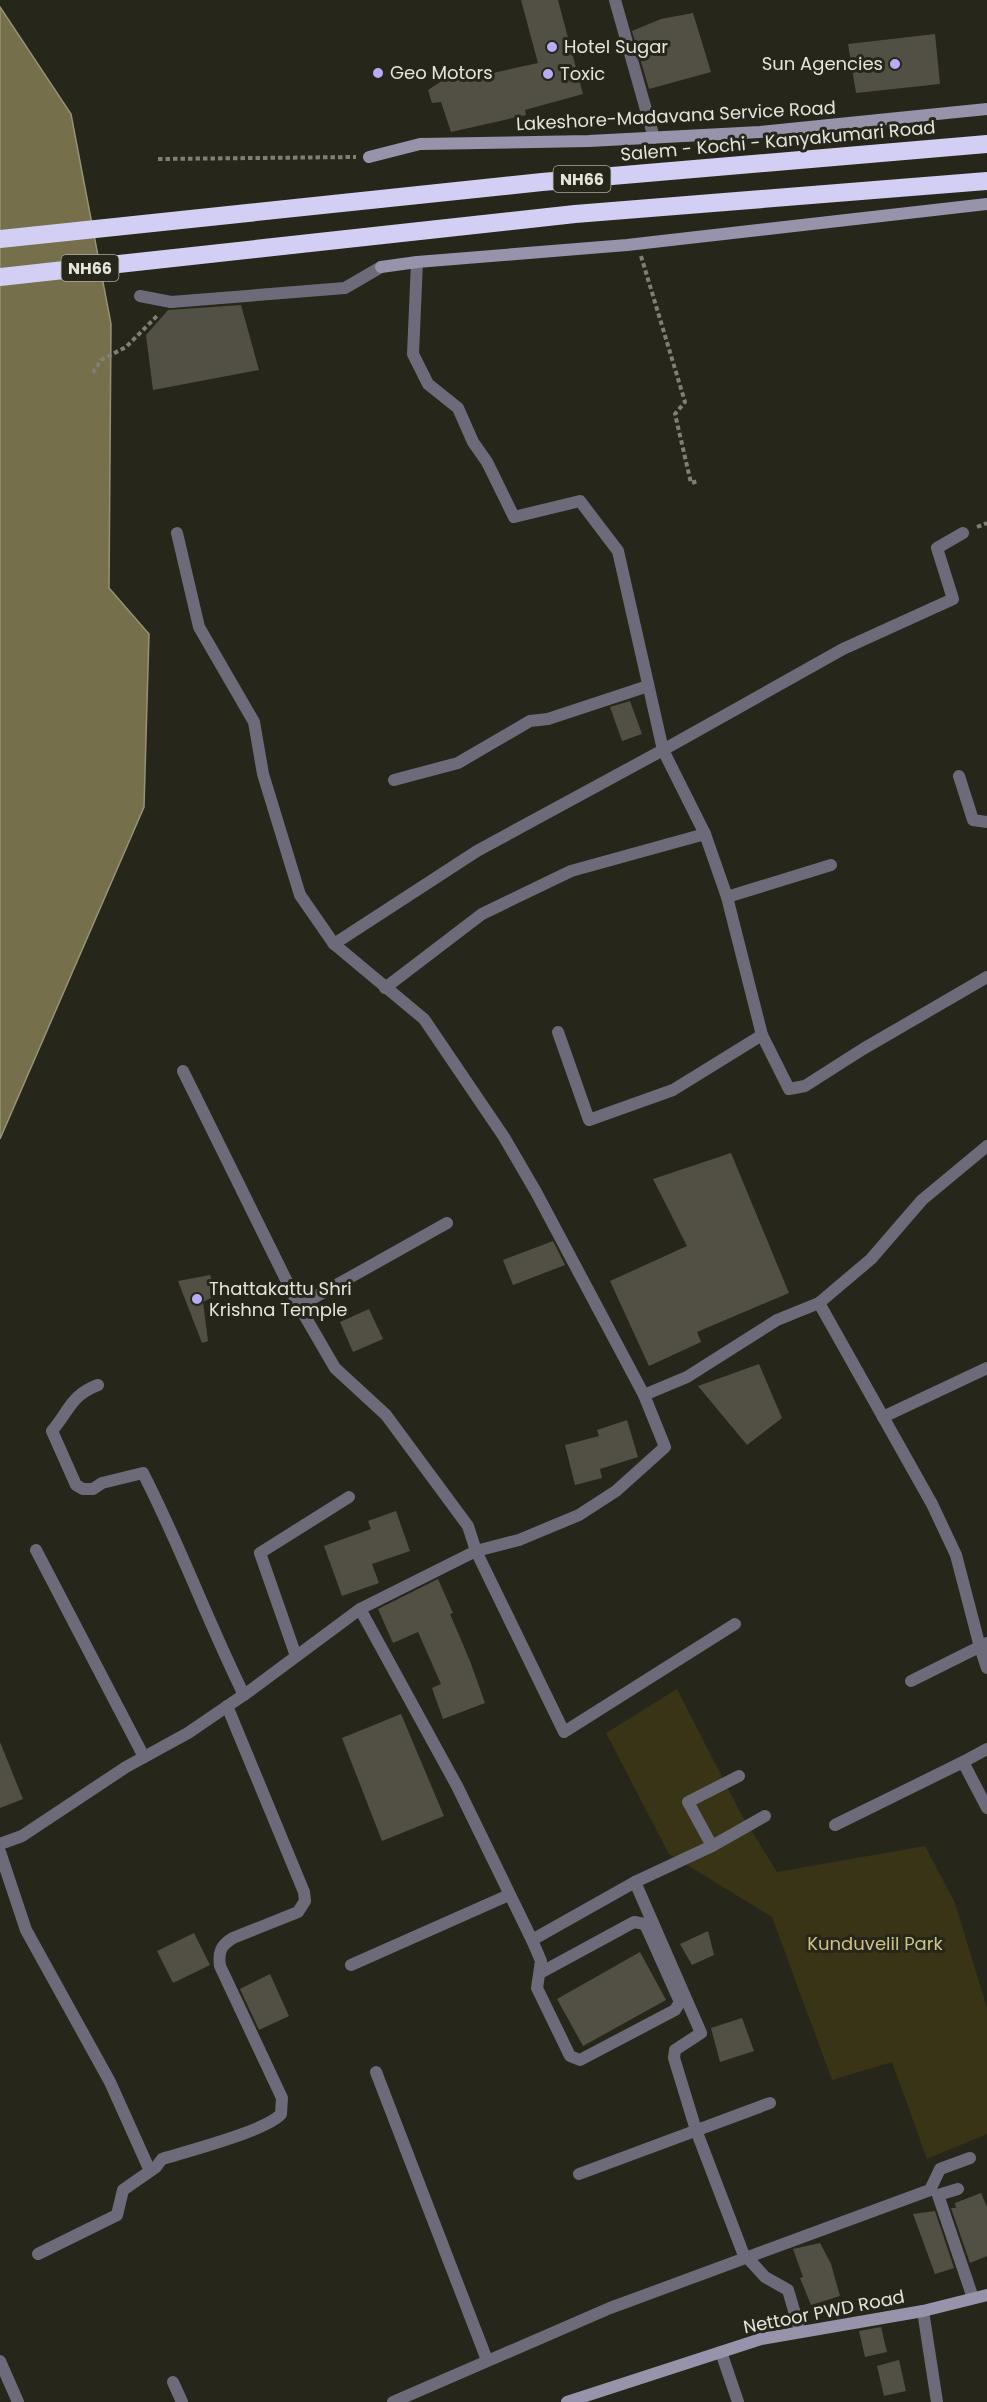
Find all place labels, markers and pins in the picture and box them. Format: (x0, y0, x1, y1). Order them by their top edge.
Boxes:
place label: Hotel Sugar (564, 34, 668, 59)
marker: Hotel Sugar (545, 40, 559, 54)
place label: Sun Agencies (762, 51, 883, 76)
marker: Sun Agencies (888, 57, 902, 71)
place label: Geo Motors (390, 60, 493, 85)
place label: Toxic (560, 61, 605, 86)
marker: Geo Motors (371, 66, 385, 80)
marker: Toxic (541, 67, 555, 81)
place label: Thattakattu Shri Krishna Temple (209, 1276, 352, 1322)
marker: Thattakattu Shri Krishna Temple (190, 1292, 204, 1306)

